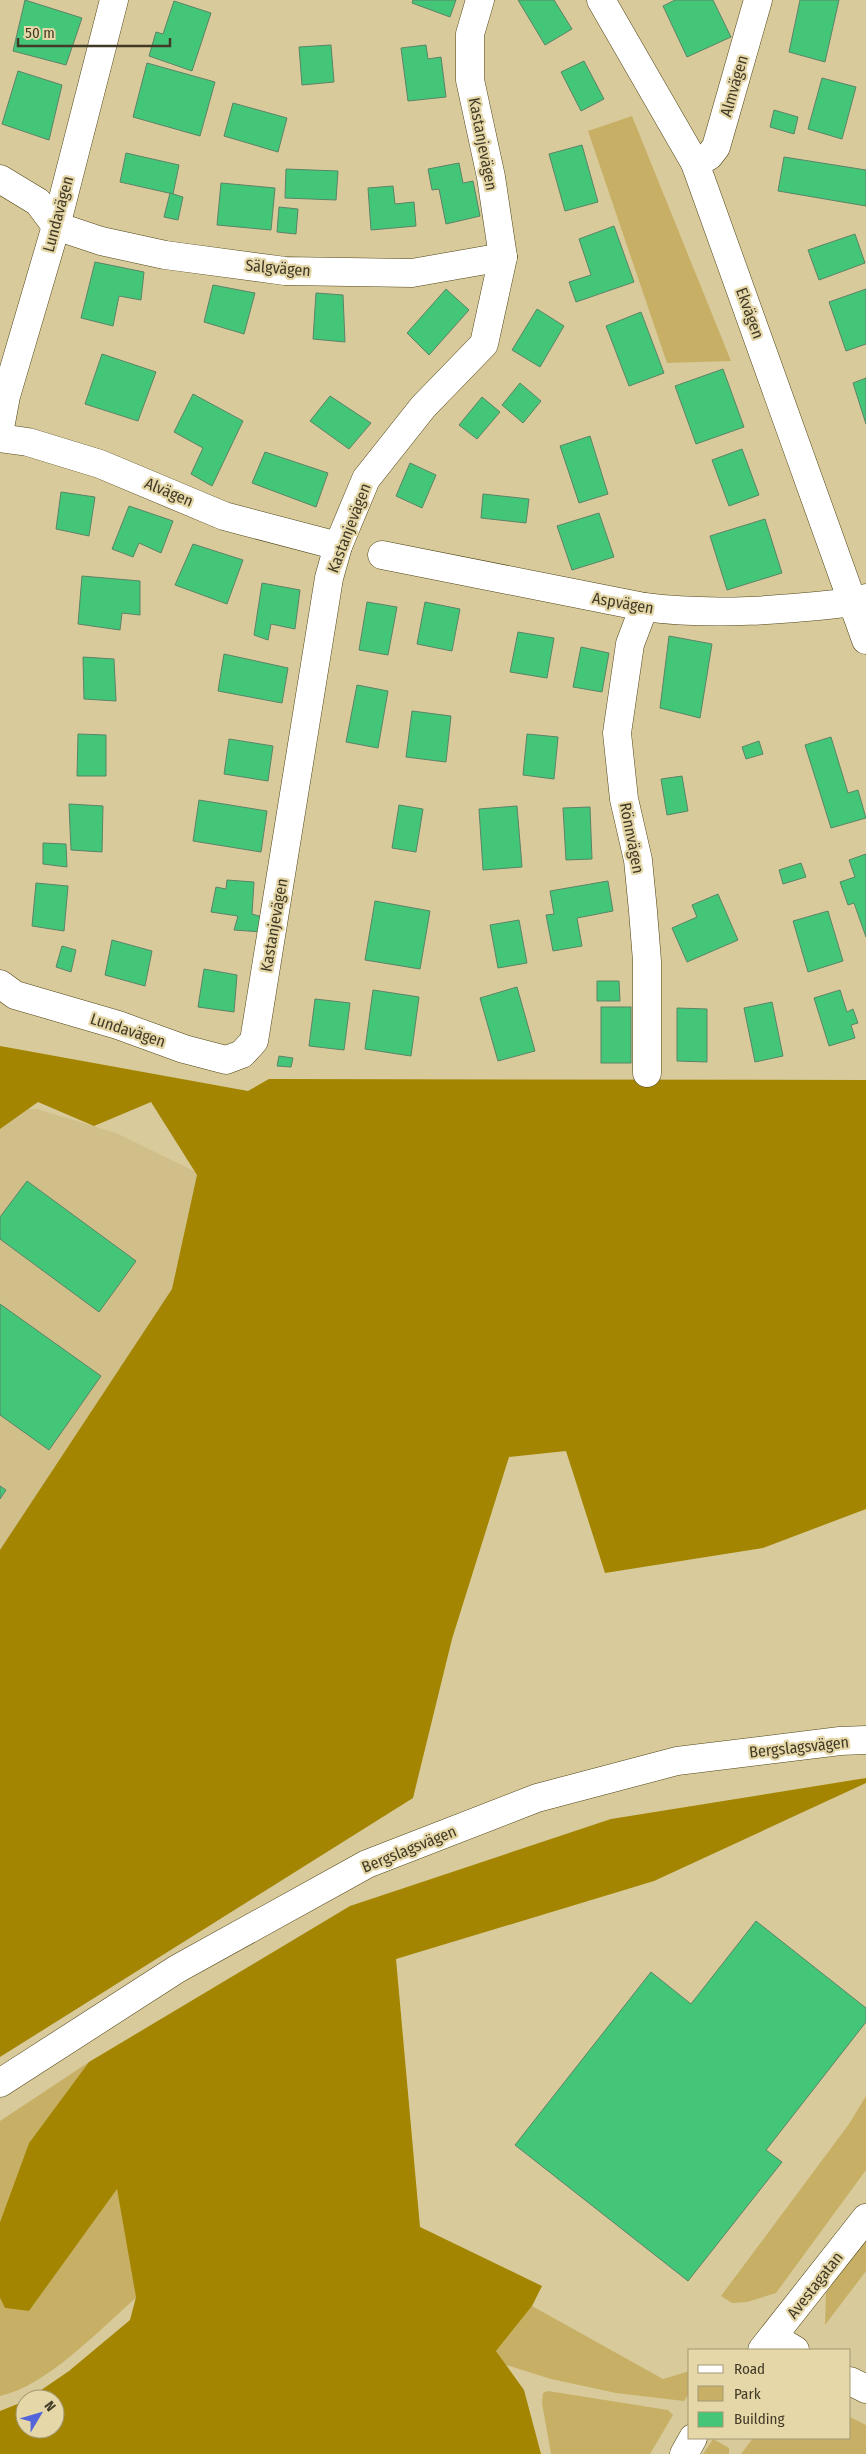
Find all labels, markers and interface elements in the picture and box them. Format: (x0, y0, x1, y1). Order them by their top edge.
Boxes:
scale bar (18, 15, 170, 47)
text: 50 m (25, 24, 55, 42)
street label: Almvägen (716, 53, 752, 119)
street label: Kastanjevägen (465, 96, 501, 192)
street label: Lundavägen (39, 174, 77, 254)
street label: Sälgvägen (245, 256, 311, 280)
street label: Ekvägen (732, 285, 768, 341)
street label: Alvägen (142, 473, 196, 511)
street label: Kastanjevägen (323, 481, 375, 575)
street label: Aspvägen (591, 588, 655, 618)
street label: Rönnvägen (616, 801, 648, 875)
street label: Kastanjevägen (256, 877, 292, 973)
street label: Lundavägen (88, 1009, 168, 1051)
street label: Bergslagsvägen (748, 1732, 850, 1762)
street label: Bergslagsvägen (359, 1821, 459, 1877)
street label: Avestagatan (783, 2248, 847, 2322)
legend (688, 2349, 851, 2439)
text: Road (734, 2360, 765, 2378)
text: Park (734, 2385, 761, 2403)
north arrow (15, 2389, 65, 2439)
text: N (41, 2398, 59, 2415)
text: Building (734, 2410, 785, 2428)

